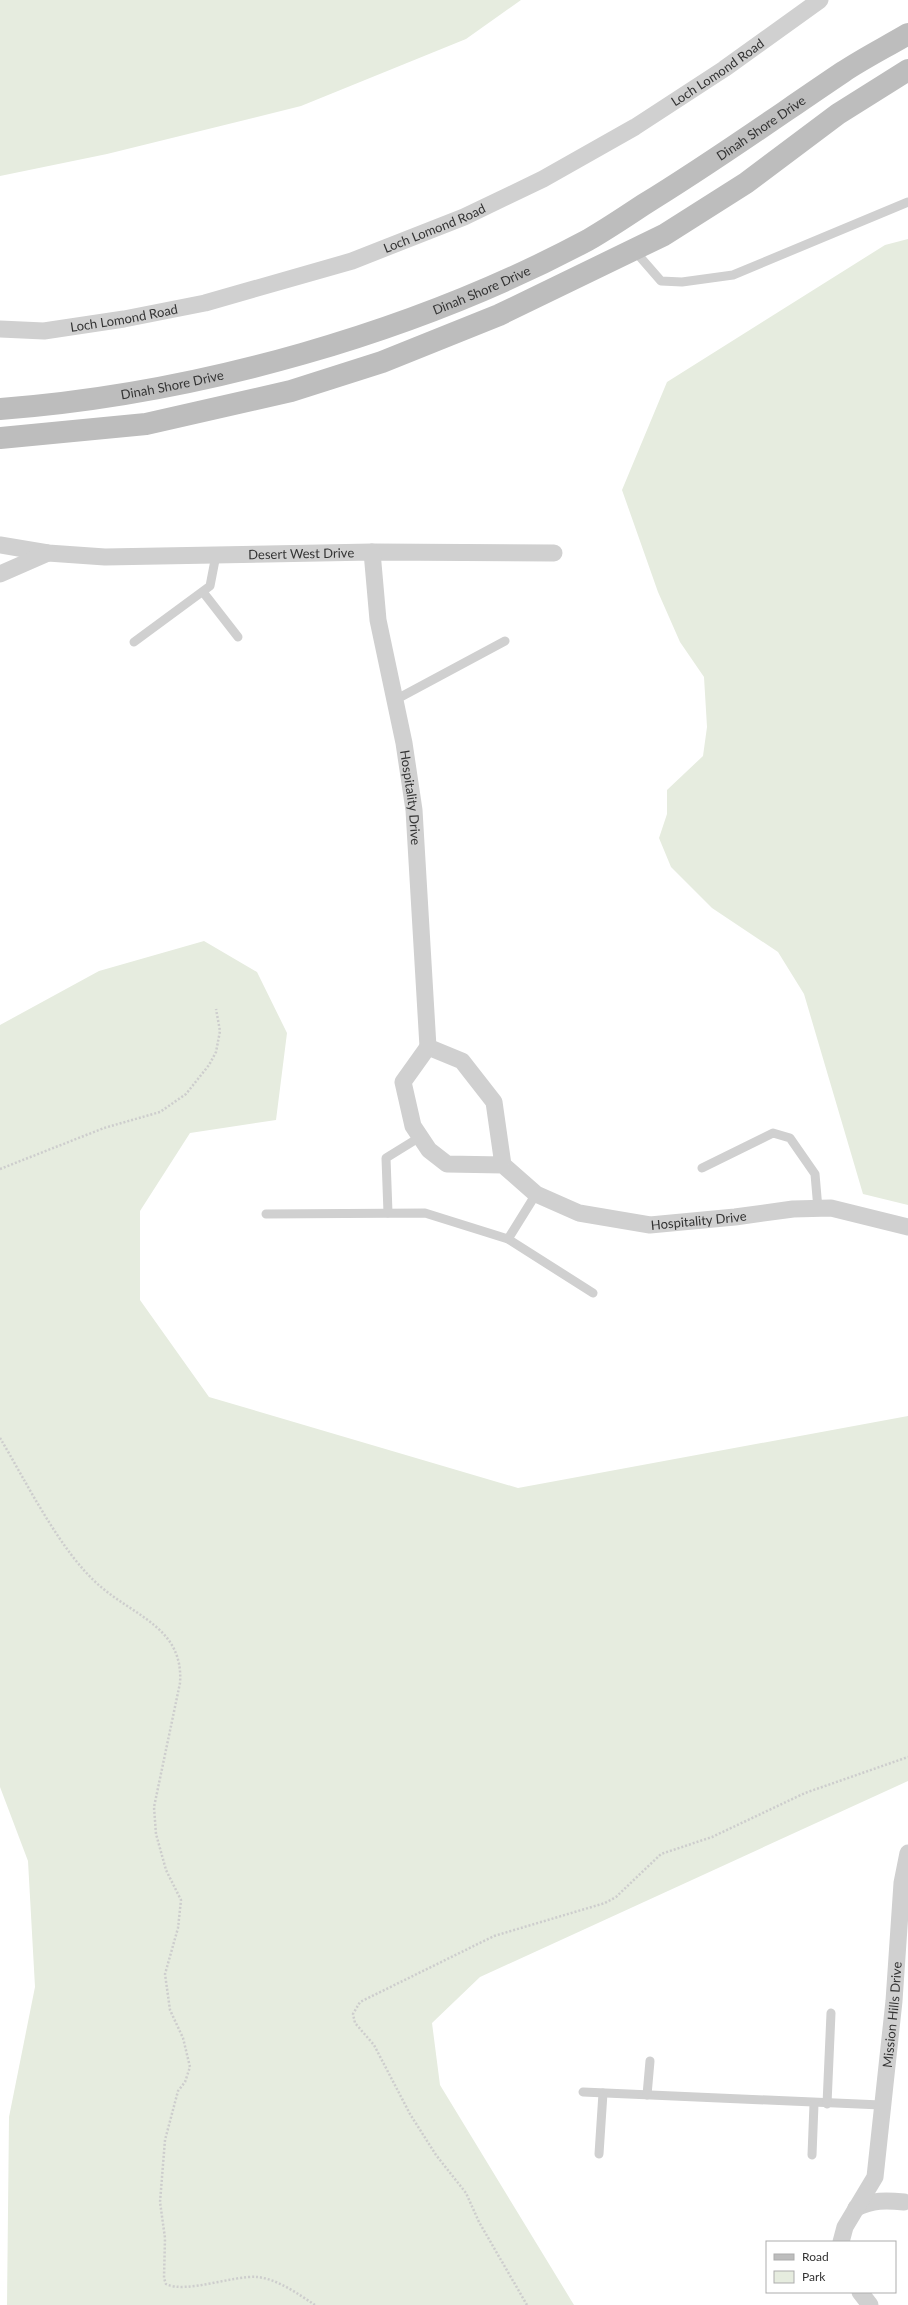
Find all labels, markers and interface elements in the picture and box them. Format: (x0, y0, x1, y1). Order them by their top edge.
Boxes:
street label: Loch Lomond Road (668, 35, 767, 109)
street label: Dinah Shore Drive (713, 92, 809, 164)
street label: Loch Lomond Road (381, 200, 488, 256)
street label: Dinah Shore Drive (430, 262, 533, 318)
street label: Loch Lomond Road (69, 301, 179, 335)
street label: Dinah Shore Drive (120, 366, 225, 402)
street label: Desert West Drive (248, 544, 354, 562)
street label: Hospitality Drive (397, 749, 424, 846)
street label: Hospitality Drive (650, 1207, 748, 1233)
street label: Mission Hills Drive (879, 1961, 905, 2069)
legend (766, 2241, 896, 2293)
text: Road (802, 2249, 829, 2264)
text: Park (802, 2269, 826, 2284)

